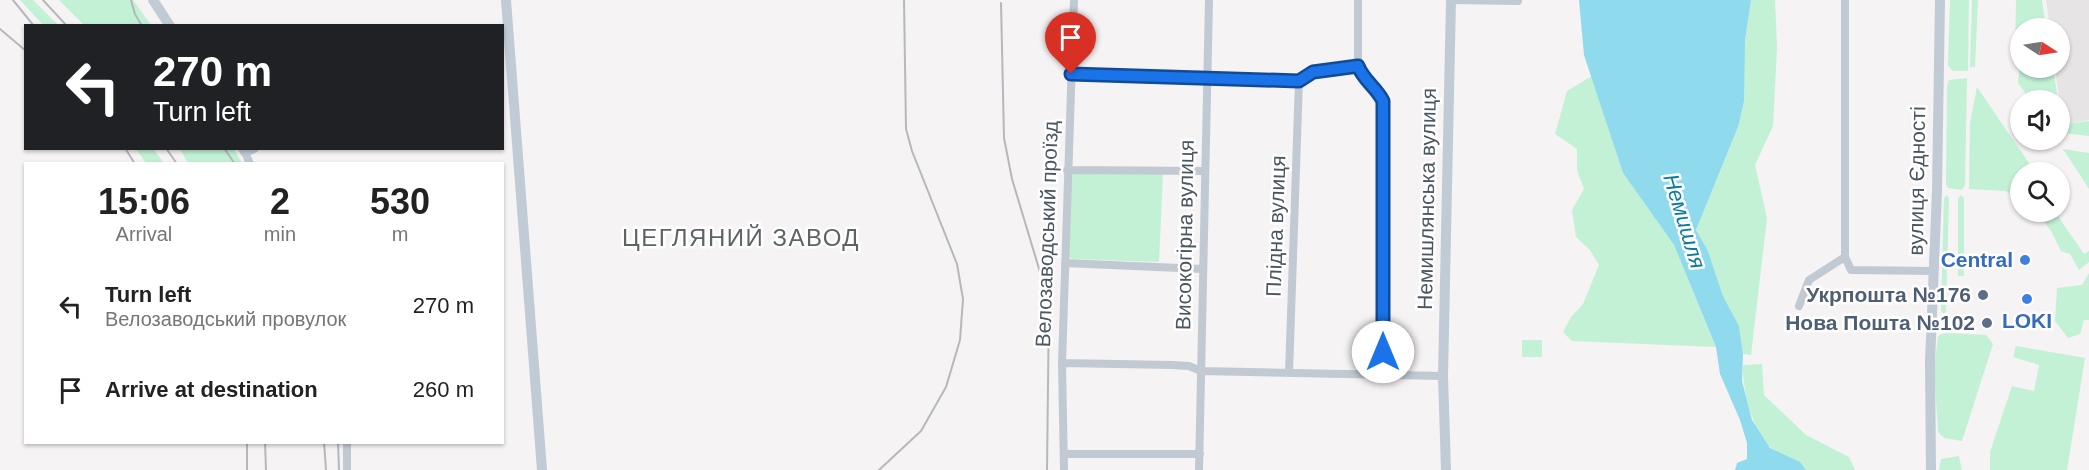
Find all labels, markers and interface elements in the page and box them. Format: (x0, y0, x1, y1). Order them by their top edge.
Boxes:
pin (1045, 12, 1096, 74)
north arrow (2010, 18, 2070, 78)
map controls (2010, 18, 2070, 222)
icon: arrive (1054, 21, 1087, 54)
icon: left (54, 48, 132, 126)
text: 270 m (153, 48, 272, 95)
street label: Немишлянська вулиця (1413, 88, 1440, 310)
button: sound (2010, 90, 2070, 150)
text: Turn left (153, 97, 251, 127)
street label: вулиця Єдності (1904, 106, 1929, 256)
street label: Велозаводський проїзд (1031, 120, 1062, 348)
street label: Високогірна вулиця (1171, 140, 1198, 330)
street label: Плідна вулиця (1262, 155, 1289, 297)
button: search (2010, 162, 2070, 222)
water label: Немишля (1658, 171, 1711, 272)
text: 15:06 (98, 181, 190, 222)
text: 2 (270, 181, 290, 222)
text: 530 (370, 181, 430, 222)
text: Arrival (116, 223, 172, 245)
text: min (264, 223, 296, 245)
text: m (392, 223, 408, 245)
district label: ЦЕГЛЯНИЙ ЗАВОД (622, 224, 860, 251)
place label: Central (1941, 248, 2013, 271)
marker: Central (2018, 253, 2032, 267)
text: Turn left (105, 282, 191, 307)
place label: Укрпошта №176 (1806, 283, 1971, 306)
marker: Укрпошта №176 (1976, 288, 1990, 302)
icon: left (54, 290, 87, 323)
marker: LOKI (2020, 292, 2034, 306)
text: 270 m (413, 293, 474, 318)
text: Велозаводський провулок (105, 308, 346, 330)
place label: LOKI (2002, 309, 2052, 332)
place label: Нова Пошта №102 (1785, 311, 1975, 334)
marker: Нова Пошта №102 (1980, 316, 1994, 330)
position arrow (1351, 320, 1415, 384)
icon: arrive (54, 374, 87, 407)
text: Arrive at destination (105, 377, 318, 402)
text: 260 m (413, 377, 474, 402)

